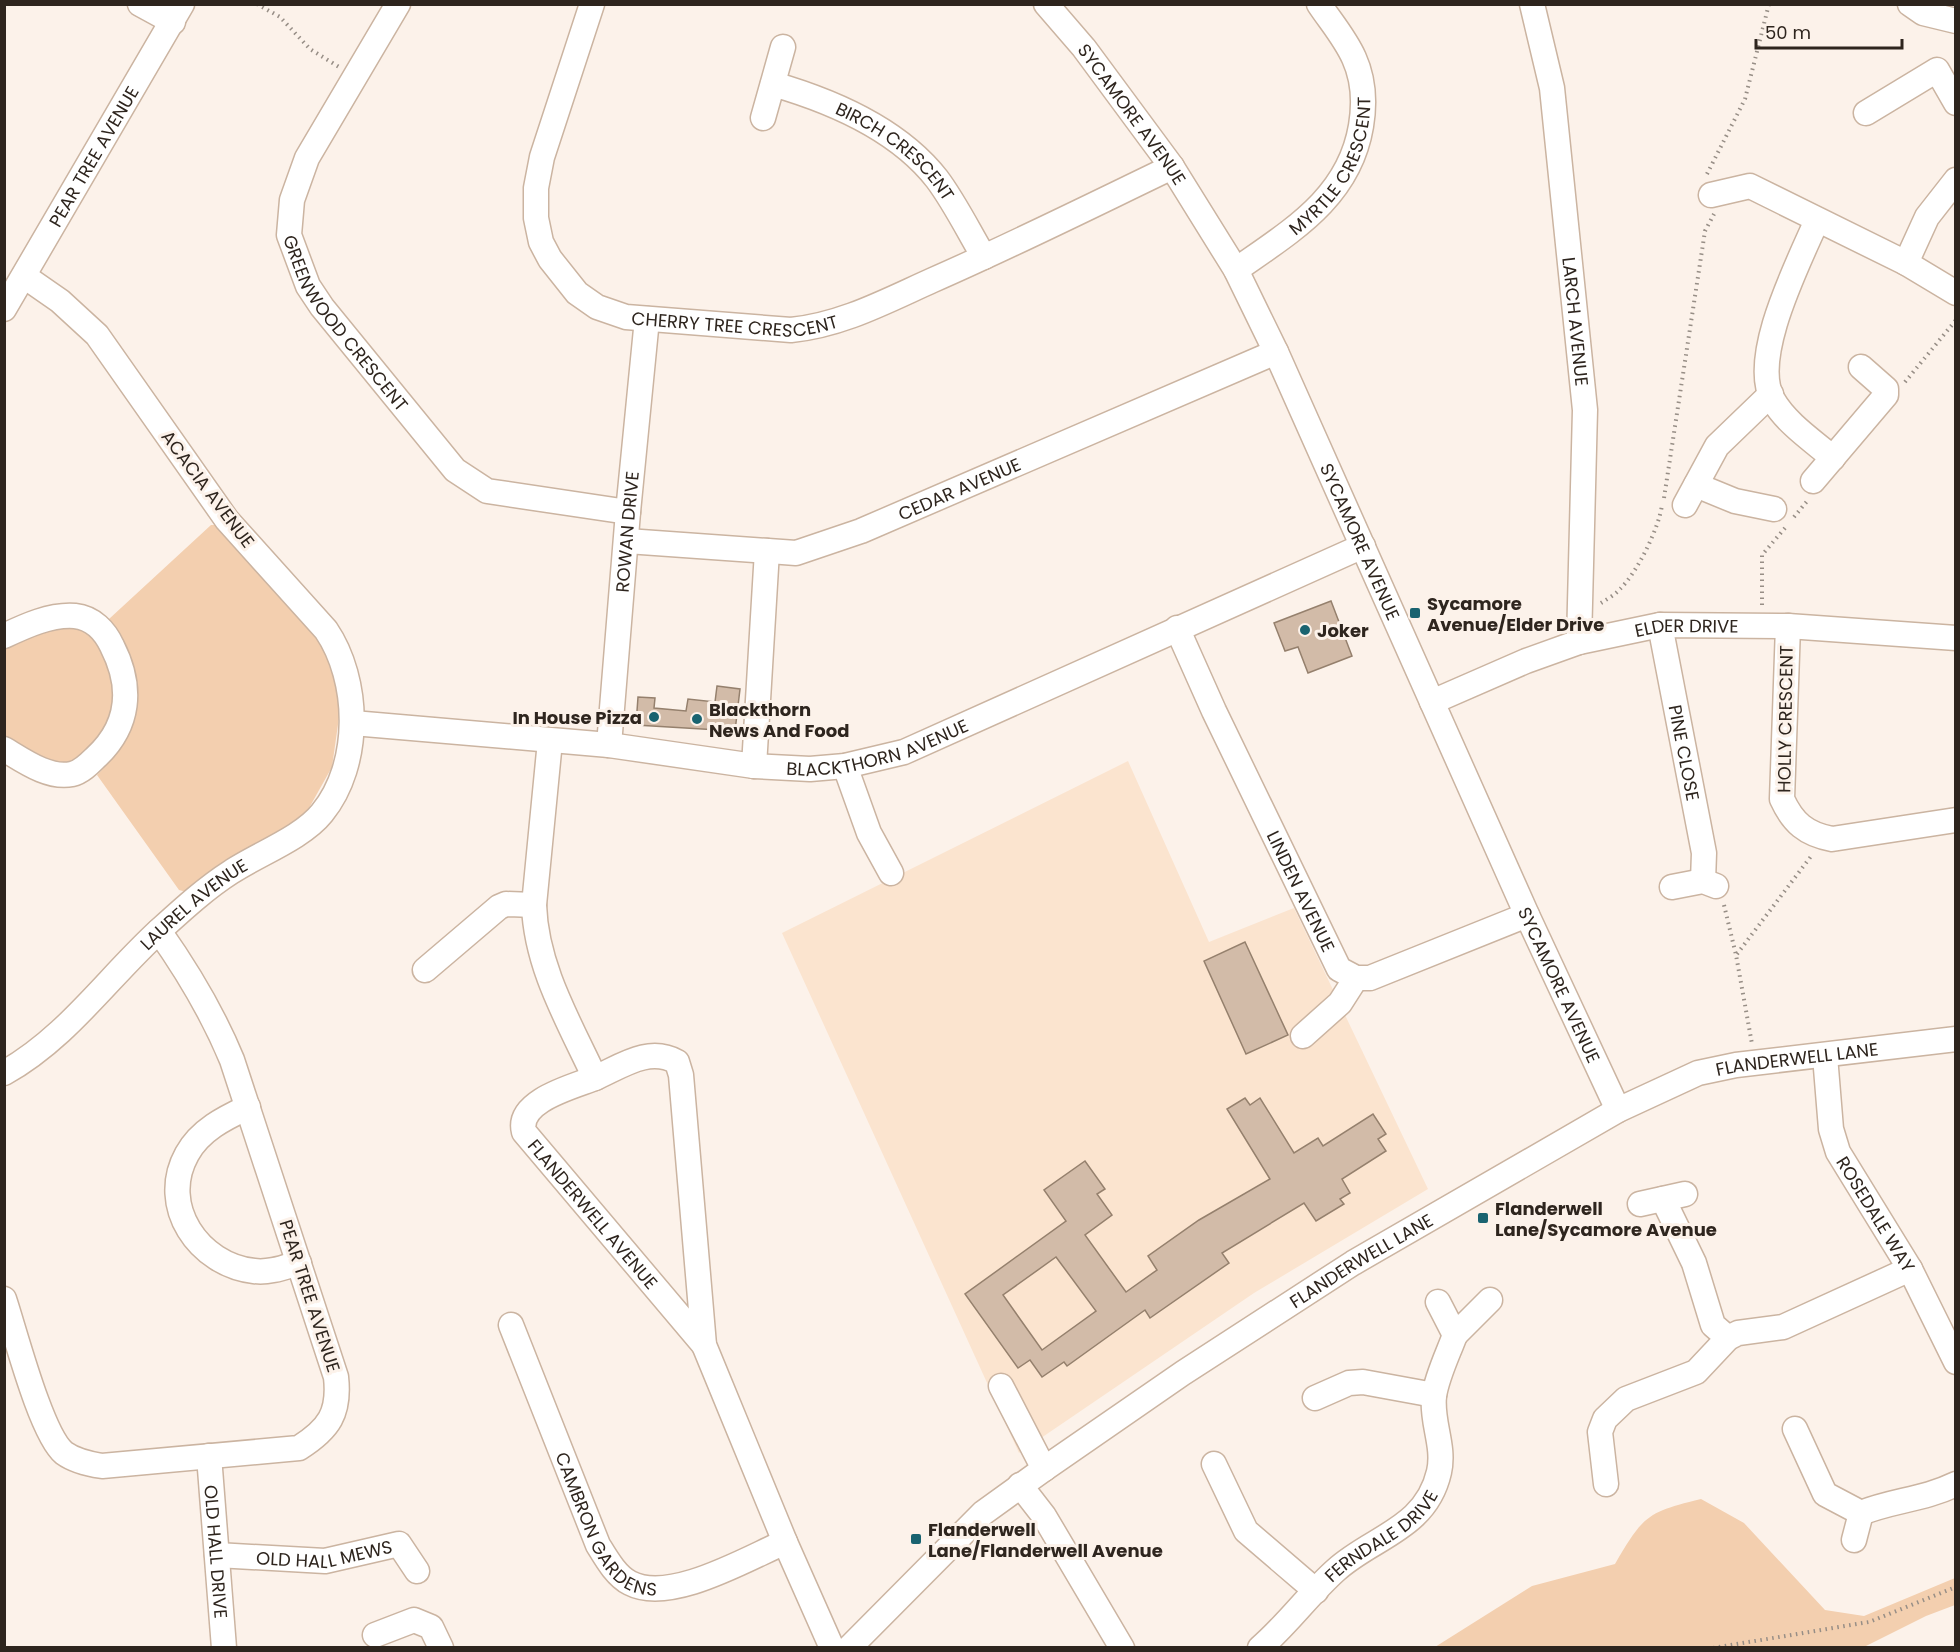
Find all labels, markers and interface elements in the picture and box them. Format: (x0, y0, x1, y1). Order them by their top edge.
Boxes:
scale bar (1756, 12, 1902, 50)
text: 50 m (1765, 20, 1811, 45)
street label: SYCAMORE AVENUE (1072, 38, 1192, 189)
street label: PEAR TREE AVENUE (42, 81, 144, 231)
street label: BIRCH CRESCENT (832, 95, 961, 205)
street label: MYRTLE CRESCENT (1283, 96, 1376, 240)
street label: GREENWOOD CRESCENT (277, 231, 414, 416)
street label: LARCH AVENUE (1557, 256, 1595, 387)
street label: CHERRY TREE CRESCENT (631, 305, 841, 343)
street label: ACACIA AVENUE (156, 425, 260, 553)
street label: CEDAR AVENUE (894, 451, 1024, 526)
street label: SYCAMORE AVENUE (1315, 459, 1406, 624)
street label: ROWAN DRIVE (609, 470, 644, 593)
place label: Sycamore Avenue/Elder Drive (1427, 591, 1604, 637)
marker: Sycamore Avenue/Elder Drive (1408, 606, 1422, 620)
street label: ELDER DRIVE (1632, 612, 1739, 643)
place label: Joker (1317, 618, 1369, 643)
marker: Joker (1298, 623, 1312, 637)
street label: HOLLY CRESCENT (1771, 645, 1799, 793)
place label: Blackthorn News And Food (709, 697, 850, 743)
street label: PINE CLOSE (1663, 703, 1706, 803)
place label: In House Pizza (512, 705, 642, 730)
marker: In House Pizza (647, 710, 661, 724)
marker: Blackthorn News And Food (690, 712, 704, 726)
street label: BLACKTHORN AVENUE (786, 712, 972, 782)
street label: LINDEN AVENUE (1261, 826, 1341, 956)
street label: LAUREL AVENUE (134, 852, 252, 955)
street label: SYCAMORE AVENUE (1512, 903, 1607, 1067)
street label: FLANDERWELL LANE (1713, 1036, 1879, 1081)
street label: FLANDERWELL AVENUE (522, 1133, 664, 1294)
street label: ROSEDALE WAY (1831, 1151, 1922, 1277)
place label: Flanderwell Lane/Sycamore Avenue (1495, 1196, 1717, 1242)
street label: FLANDERWELL LANE (1284, 1207, 1437, 1313)
marker: Flanderwell Lane/Sycamore Avenue (1476, 1211, 1490, 1225)
street label: PEAR TREE AVENUE (274, 1216, 346, 1376)
street label: CAMBRON GARDENS (550, 1448, 658, 1601)
street label: OLD HALL DRIVE (199, 1484, 234, 1619)
street label: FERNDALE DRIVE (1319, 1485, 1443, 1587)
place label: Flanderwell Lane/Flanderwell Avenue (928, 1517, 1163, 1563)
marker: Flanderwell Lane/Flanderwell Avenue (909, 1532, 923, 1546)
street label: OLD HALL MEWS (256, 1533, 395, 1574)

